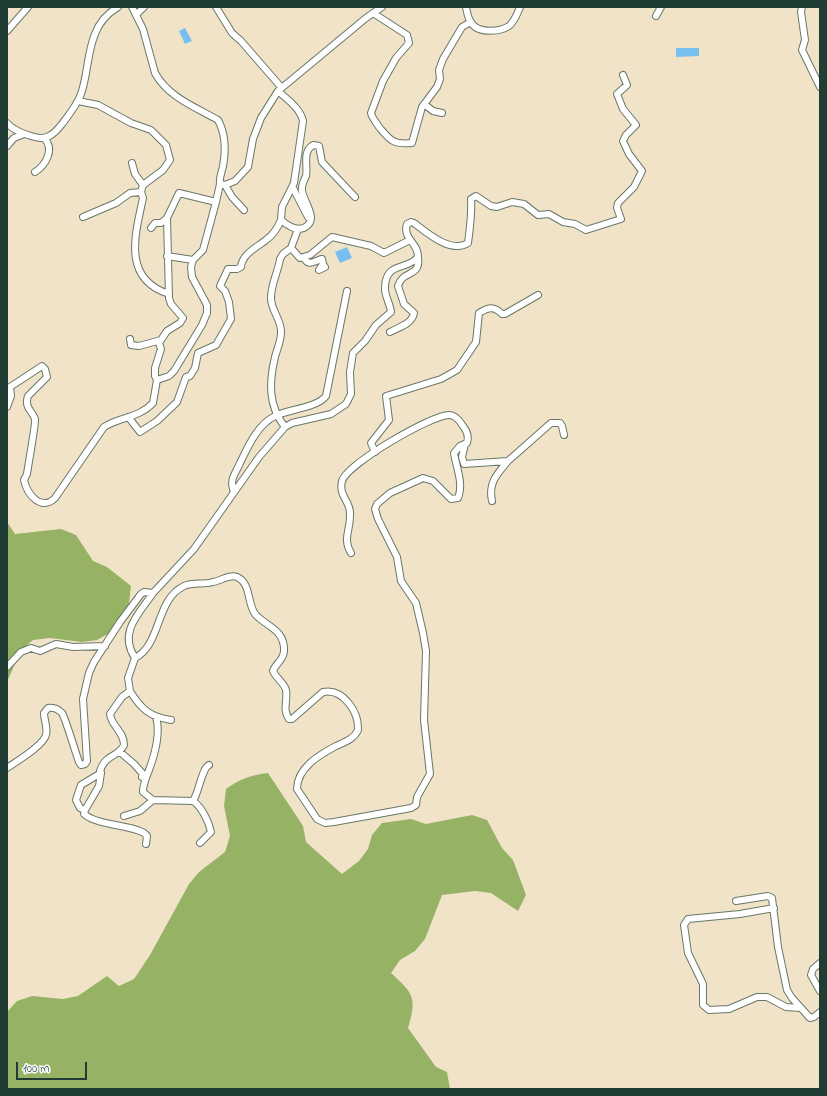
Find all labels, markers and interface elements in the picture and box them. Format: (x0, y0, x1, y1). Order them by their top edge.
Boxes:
scale bar (18, 1054, 89, 1080)
text: 100 m (23, 1060, 50, 1078)

